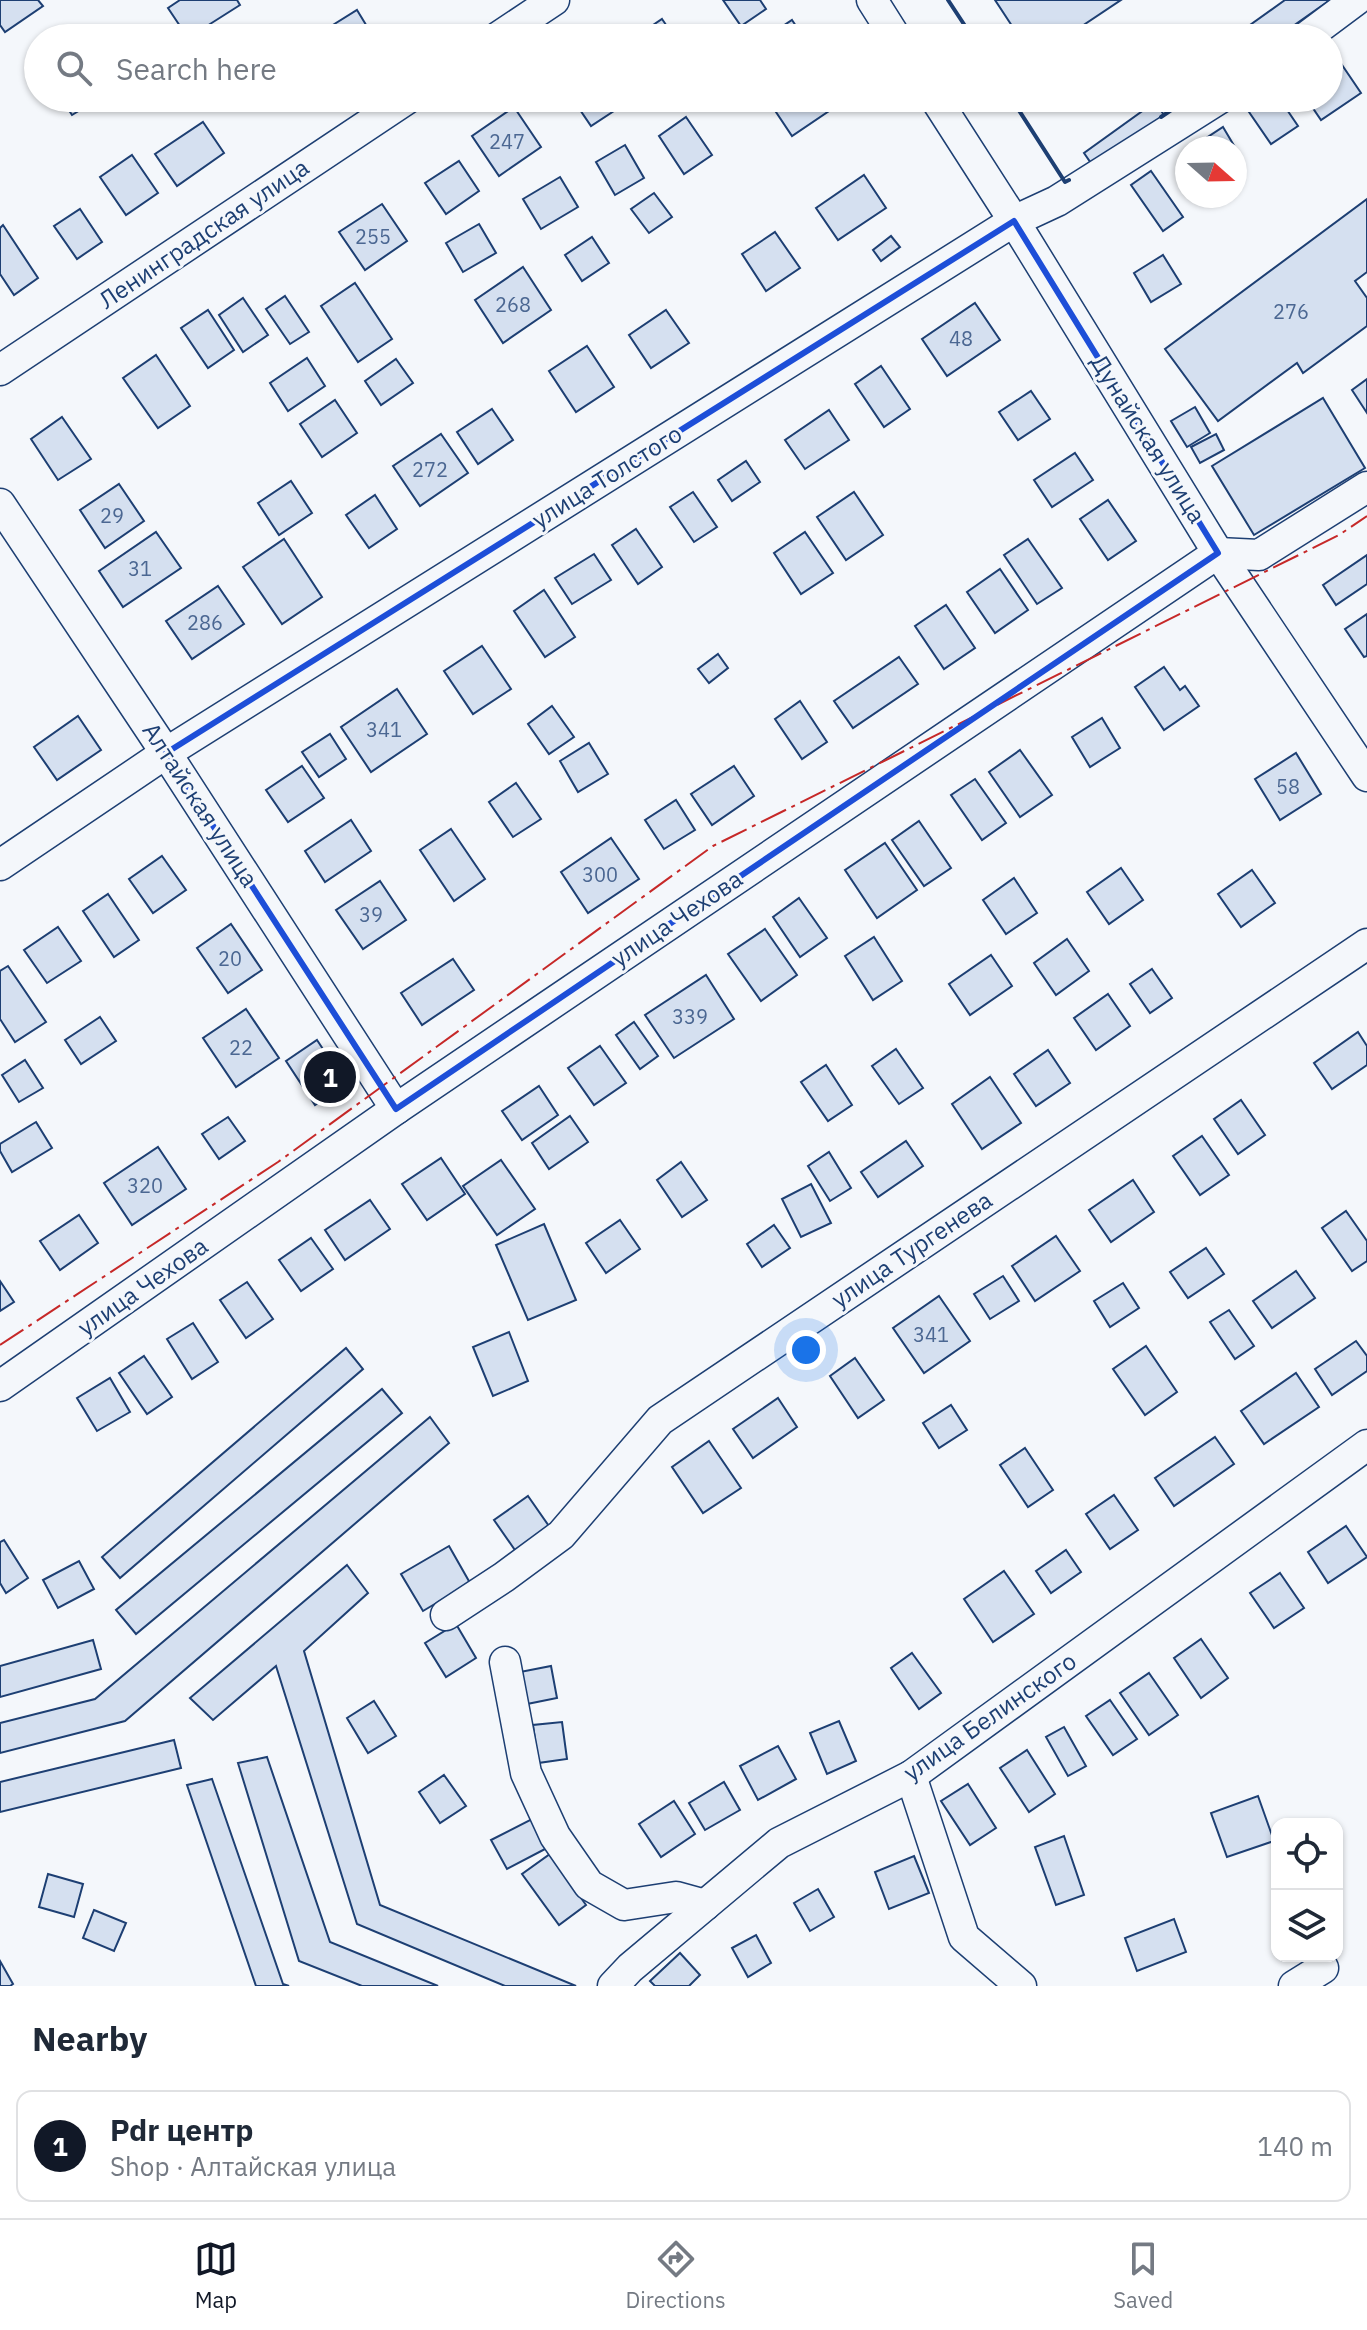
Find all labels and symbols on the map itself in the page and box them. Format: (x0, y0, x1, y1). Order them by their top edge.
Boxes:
house number: 247 (489, 128, 525, 155)
north arrow (1175, 136, 1247, 208)
street label: Ленинградская улица (92, 151, 315, 315)
house number: 255 (355, 223, 391, 250)
house number: 268 (495, 291, 531, 318)
house number: 276 (1273, 298, 1309, 325)
house number: 48 (949, 325, 973, 352)
street label: Дунайская улица (1084, 348, 1214, 529)
street label: улица Толстого (525, 417, 688, 535)
house number: 272 (412, 456, 448, 483)
house number: 29 (100, 502, 124, 529)
house number: 31 (128, 555, 152, 582)
house number: 286 (187, 609, 223, 636)
street label: Алтайская улица (136, 716, 266, 893)
house number: 341 (366, 716, 402, 743)
house number: 58 (1276, 773, 1300, 800)
house number: 300 (582, 861, 618, 888)
street label: улица Чехова (605, 862, 749, 974)
house number: 39 (359, 901, 383, 928)
house number: 20 (218, 945, 242, 972)
house number: 339 (672, 1003, 708, 1030)
house number: 22 (229, 1034, 253, 1061)
pin: 1 (304, 1047, 356, 1107)
house number: 320 (127, 1172, 163, 1199)
street label: улица Тургенева (825, 1183, 998, 1315)
street label: улица Чехова (71, 1229, 214, 1343)
house number: 341 (913, 1321, 949, 1348)
your location (786, 1330, 826, 1370)
street label: улица Белинского (897, 1645, 1082, 1788)

